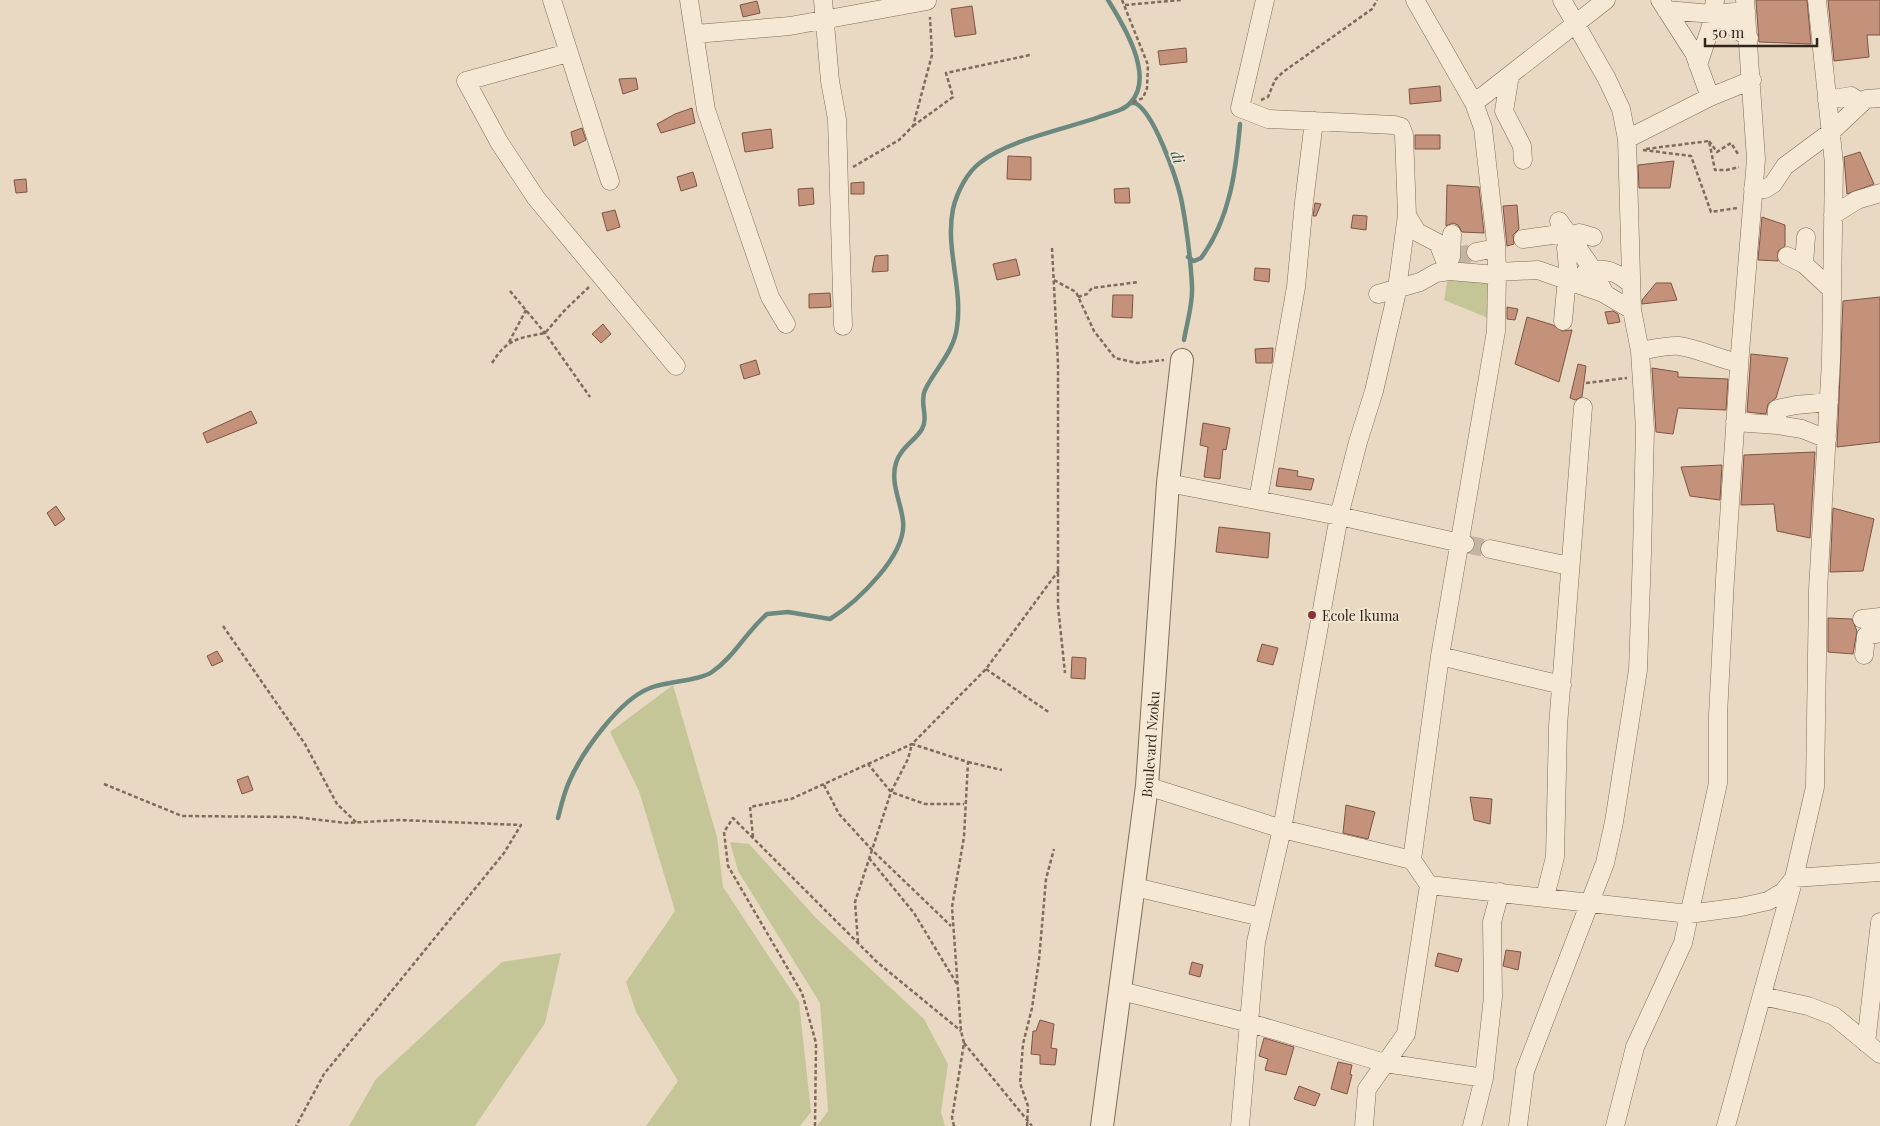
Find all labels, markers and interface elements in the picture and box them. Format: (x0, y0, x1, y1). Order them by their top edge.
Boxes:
scale bar (1705, 15, 1818, 47)
text: 50 m (1712, 22, 1745, 42)
water label: di (1166, 148, 1190, 167)
place label: Ecole Ikuma (1322, 606, 1399, 625)
marker: Ecole Ikuma (1306, 609, 1318, 621)
street label: Boulevard Nzoku (1136, 690, 1163, 798)

